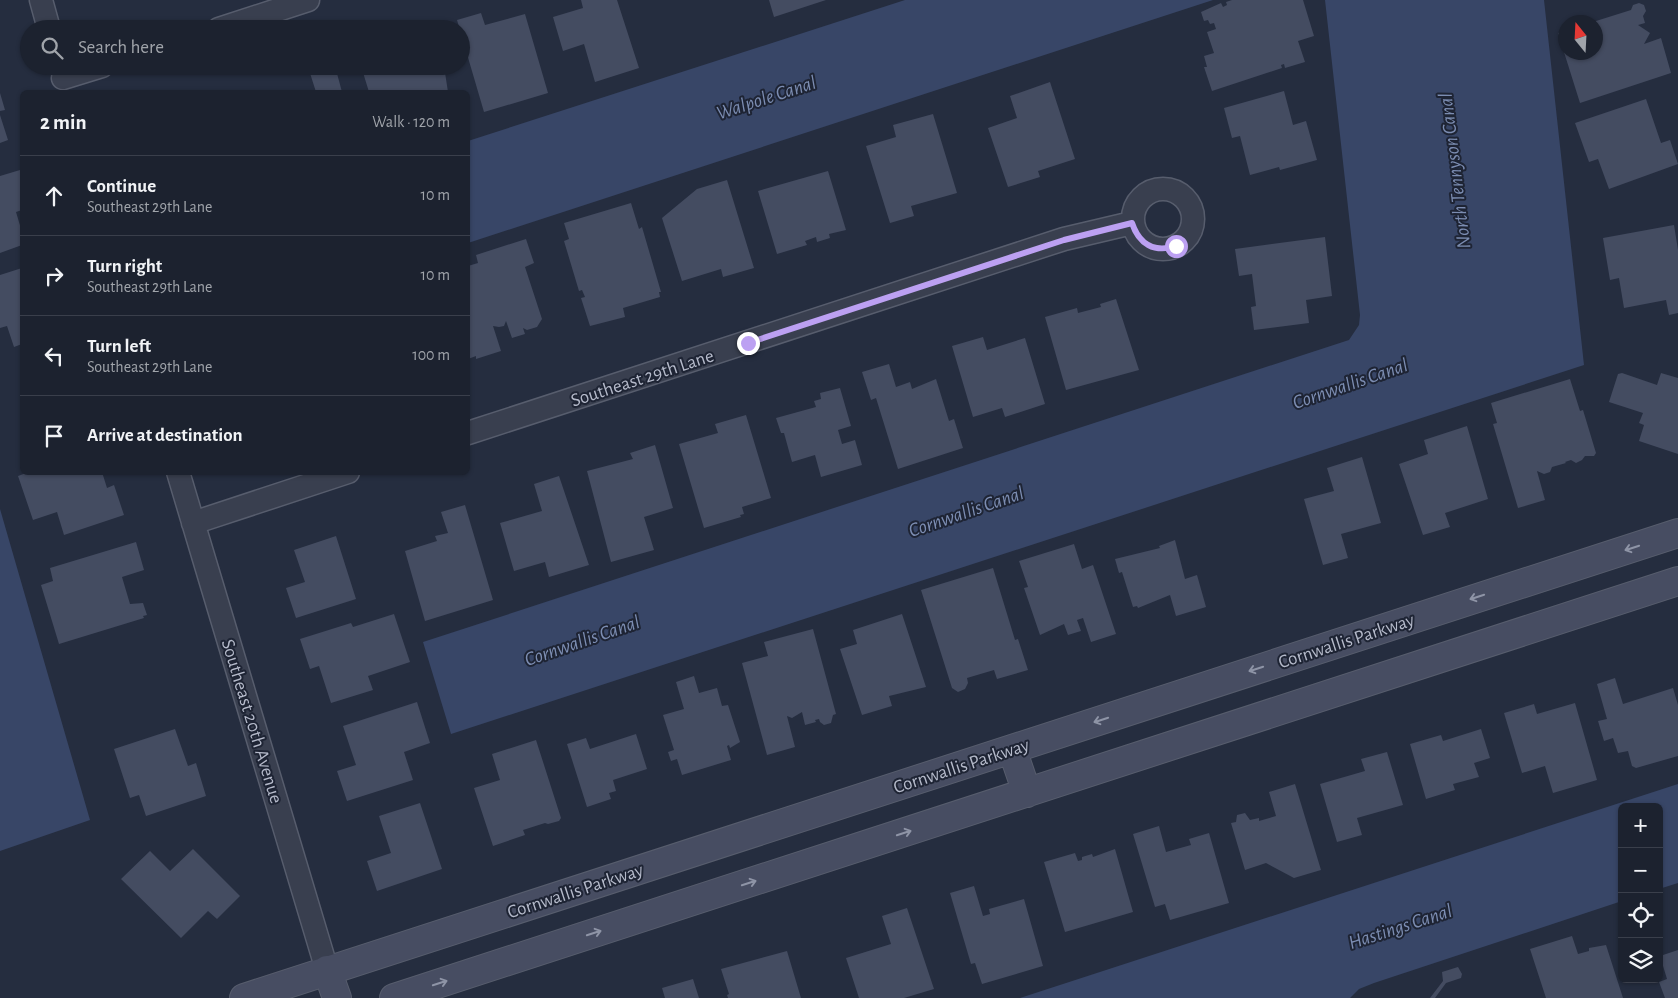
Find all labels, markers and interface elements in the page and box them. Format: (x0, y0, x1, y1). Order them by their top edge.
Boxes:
north arrow (1558, 15, 1603, 60)
search box (20, 20, 470, 75)
icon: search (38, 34, 66, 62)
text: Search here (78, 38, 164, 57)
water label: Walpole Canal (714, 72, 819, 123)
water label: North Tennyson Canal (1436, 92, 1474, 250)
text: 2 min (40, 112, 87, 133)
text: Walk · 120 m (372, 114, 450, 130)
text: Continue (87, 177, 156, 196)
icon: ahead (40, 182, 68, 210)
text: 10 m (421, 187, 450, 203)
text: Southeast 29th Lane (87, 199, 213, 215)
route start (1165, 235, 1188, 258)
text: Turn right (87, 257, 162, 276)
icon: right (40, 262, 68, 290)
text: 10 m (421, 267, 450, 283)
text: Southeast 29th Lane (87, 279, 213, 295)
route end (737, 332, 760, 355)
text: Turn left (87, 337, 151, 356)
icon: left (40, 342, 68, 370)
street label: Southeast 29th Lane (569, 346, 716, 410)
text: 100 m (412, 347, 450, 363)
water label: Cornwallis Canal (1290, 355, 1411, 413)
text: Southeast 29th Lane (87, 359, 213, 375)
icon: arrive (40, 422, 68, 450)
text: Arrive at destination (87, 426, 243, 445)
water label: Cornwallis Canal (906, 483, 1027, 541)
one-way arrow (1624, 543, 1640, 553)
one-way arrow (1469, 593, 1485, 602)
street label: Cornwallis Parkway (1276, 611, 1417, 672)
water label: Cornwallis Canal (522, 612, 643, 670)
street label: Southeast 20th Avenue (218, 637, 286, 806)
one-way arrow (1248, 665, 1264, 674)
one-way arrow (1094, 715, 1110, 725)
street label: Cornwallis Parkway (891, 736, 1032, 797)
map controls (1618, 803, 1663, 983)
button: + (1618, 803, 1663, 848)
one-way arrow (895, 827, 911, 837)
button: − (1618, 848, 1663, 893)
street label: Cornwallis Parkway (505, 861, 646, 922)
one-way arrow (741, 877, 757, 887)
button: locate (1618, 893, 1663, 938)
water label: Hastings Canal (1346, 901, 1455, 953)
one-way arrow (586, 928, 602, 937)
button: layers (1618, 938, 1663, 983)
one-way arrow (432, 978, 447, 987)

